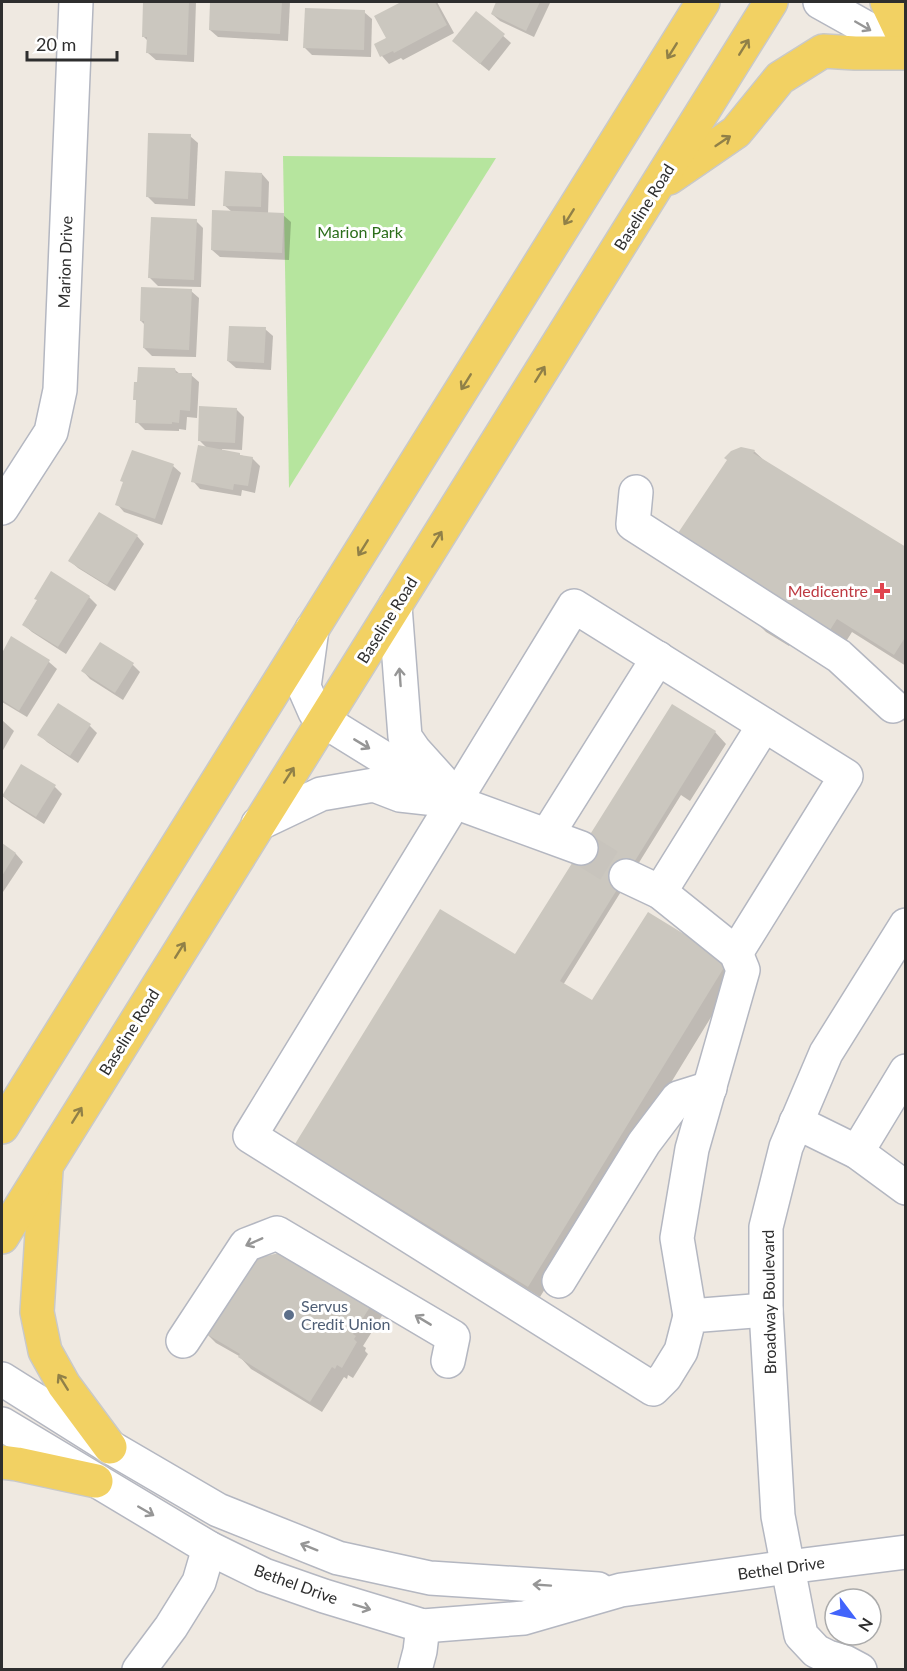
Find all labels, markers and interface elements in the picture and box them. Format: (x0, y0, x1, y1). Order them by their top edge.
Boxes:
one-way arrow (854, 20, 871, 32)
scale bar (27, 24, 117, 62)
text: 20 m (36, 33, 76, 55)
one-way arrow (738, 39, 750, 56)
one-way arrow (665, 42, 677, 59)
one-way arrow (714, 135, 731, 147)
street label: Baseline Road (610, 160, 678, 253)
one-way arrow (562, 208, 574, 225)
street label: Marion Drive (53, 215, 76, 309)
park label: Marion Park (317, 222, 404, 241)
one-way arrow (534, 365, 547, 382)
one-way arrow (459, 373, 471, 390)
one-way arrow (432, 531, 444, 548)
one-way arrow (356, 539, 368, 556)
street label: Baseline Road (353, 573, 421, 666)
place label: Medicentre (788, 581, 868, 600)
marker: Medicentre (873, 582, 891, 600)
one-way arrow (395, 668, 406, 688)
one-way arrow (353, 738, 370, 750)
one-way arrow (284, 767, 296, 784)
one-way arrow (174, 941, 187, 958)
street label: Baseline Road (95, 985, 163, 1078)
one-way arrow (72, 1107, 84, 1124)
street label: Broadway Boulevard (758, 1230, 779, 1374)
one-way arrow (246, 1237, 264, 1248)
place label: Servus Credit Union (301, 1296, 391, 1333)
marker: Servus Credit Union (282, 1308, 296, 1322)
one-way arrow (415, 1313, 432, 1325)
one-way arrow (56, 1374, 68, 1391)
one-way arrow (137, 1506, 155, 1517)
one-way arrow (301, 1541, 319, 1552)
street label: Bethel Drive (736, 1552, 826, 1583)
street label: Bethel Drive (252, 1560, 341, 1607)
one-way arrow (532, 1579, 552, 1590)
north arrow (823, 1587, 883, 1647)
one-way arrow (352, 1602, 371, 1613)
text: N (855, 1615, 877, 1635)

